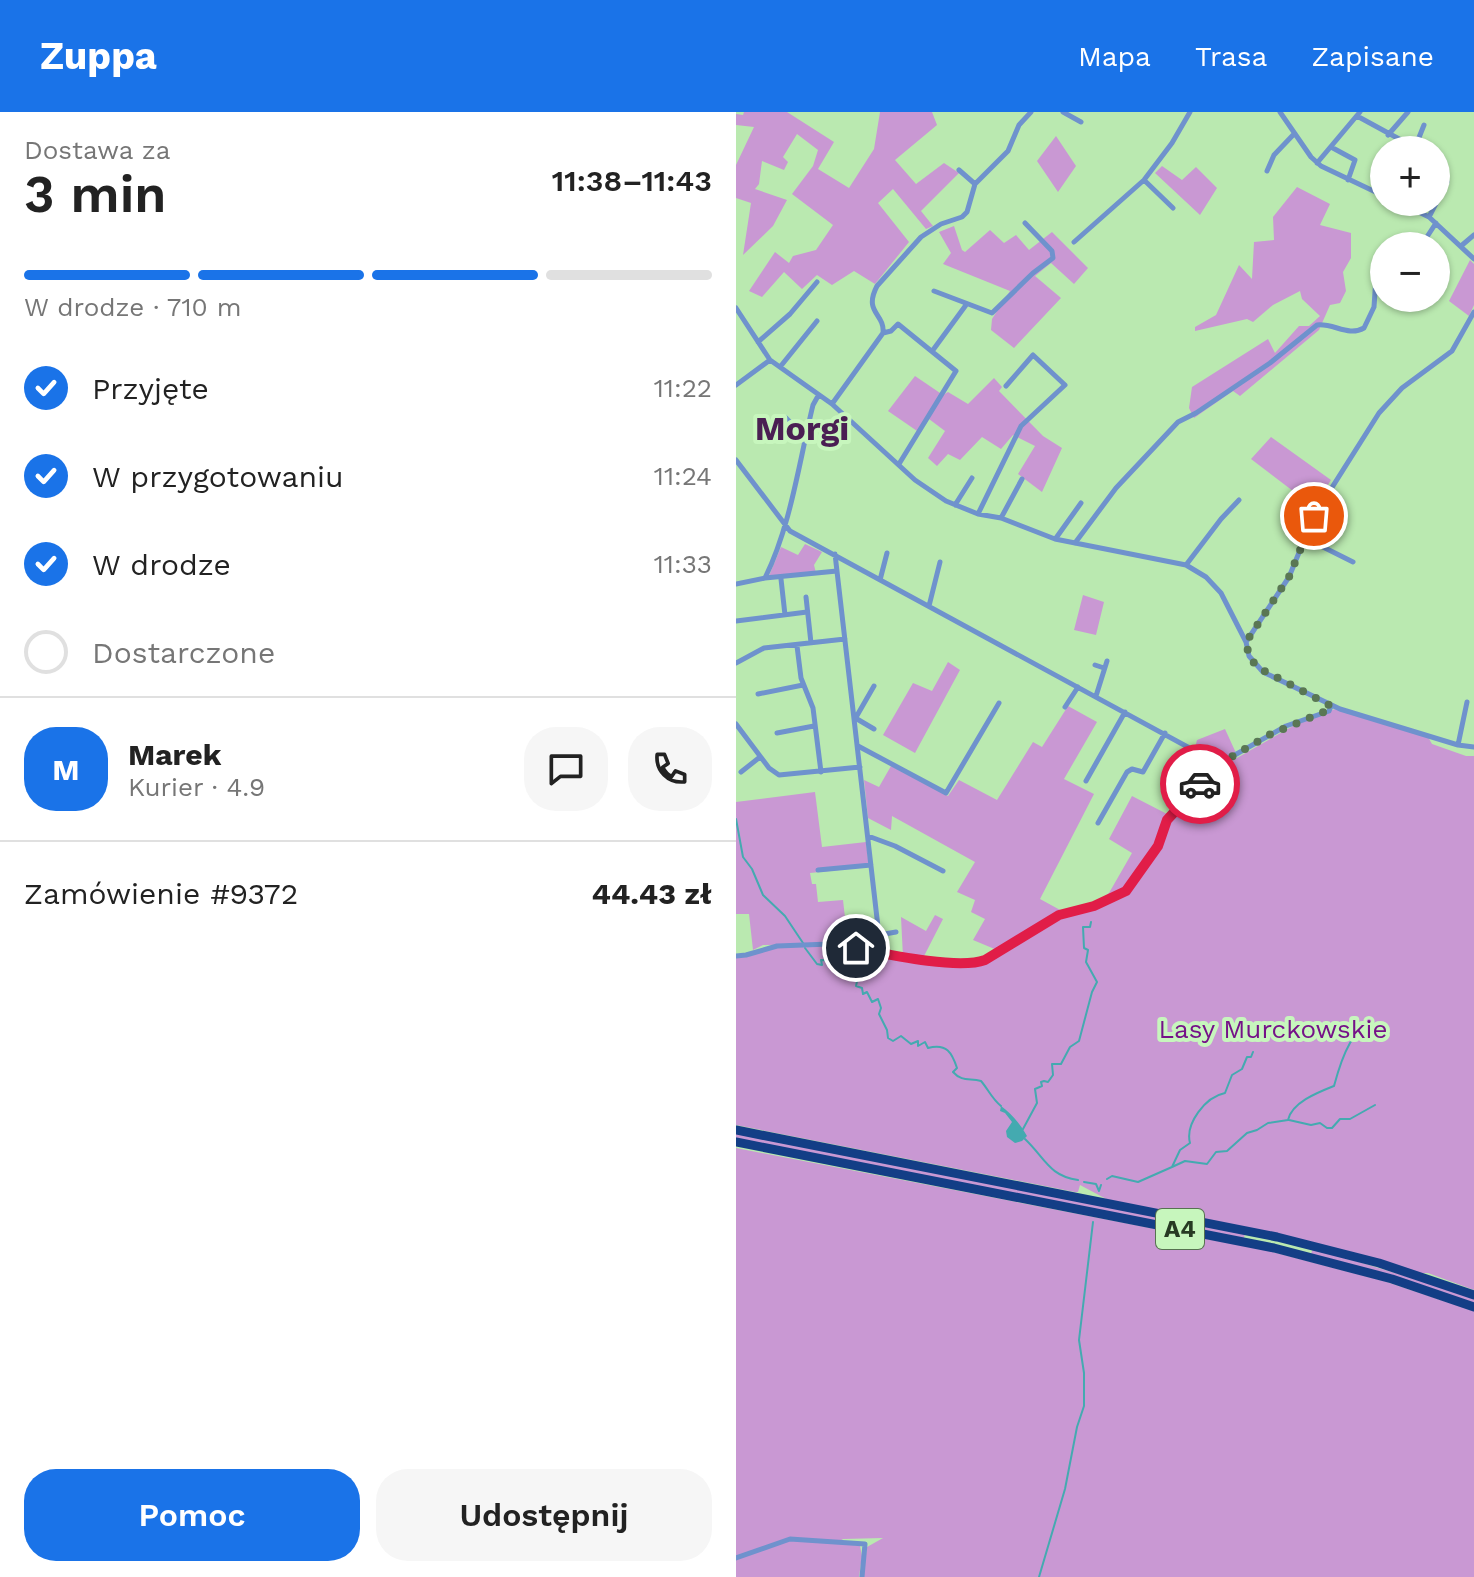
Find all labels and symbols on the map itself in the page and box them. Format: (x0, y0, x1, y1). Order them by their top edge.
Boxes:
district label: Morgi (755, 408, 849, 448)
pin (1280, 482, 1348, 550)
courier (1160, 744, 1240, 824)
pin (822, 914, 890, 982)
park label: Lasy Murckowskie (1159, 1014, 1387, 1044)
road number: A4 (1156, 1209, 1204, 1249)

